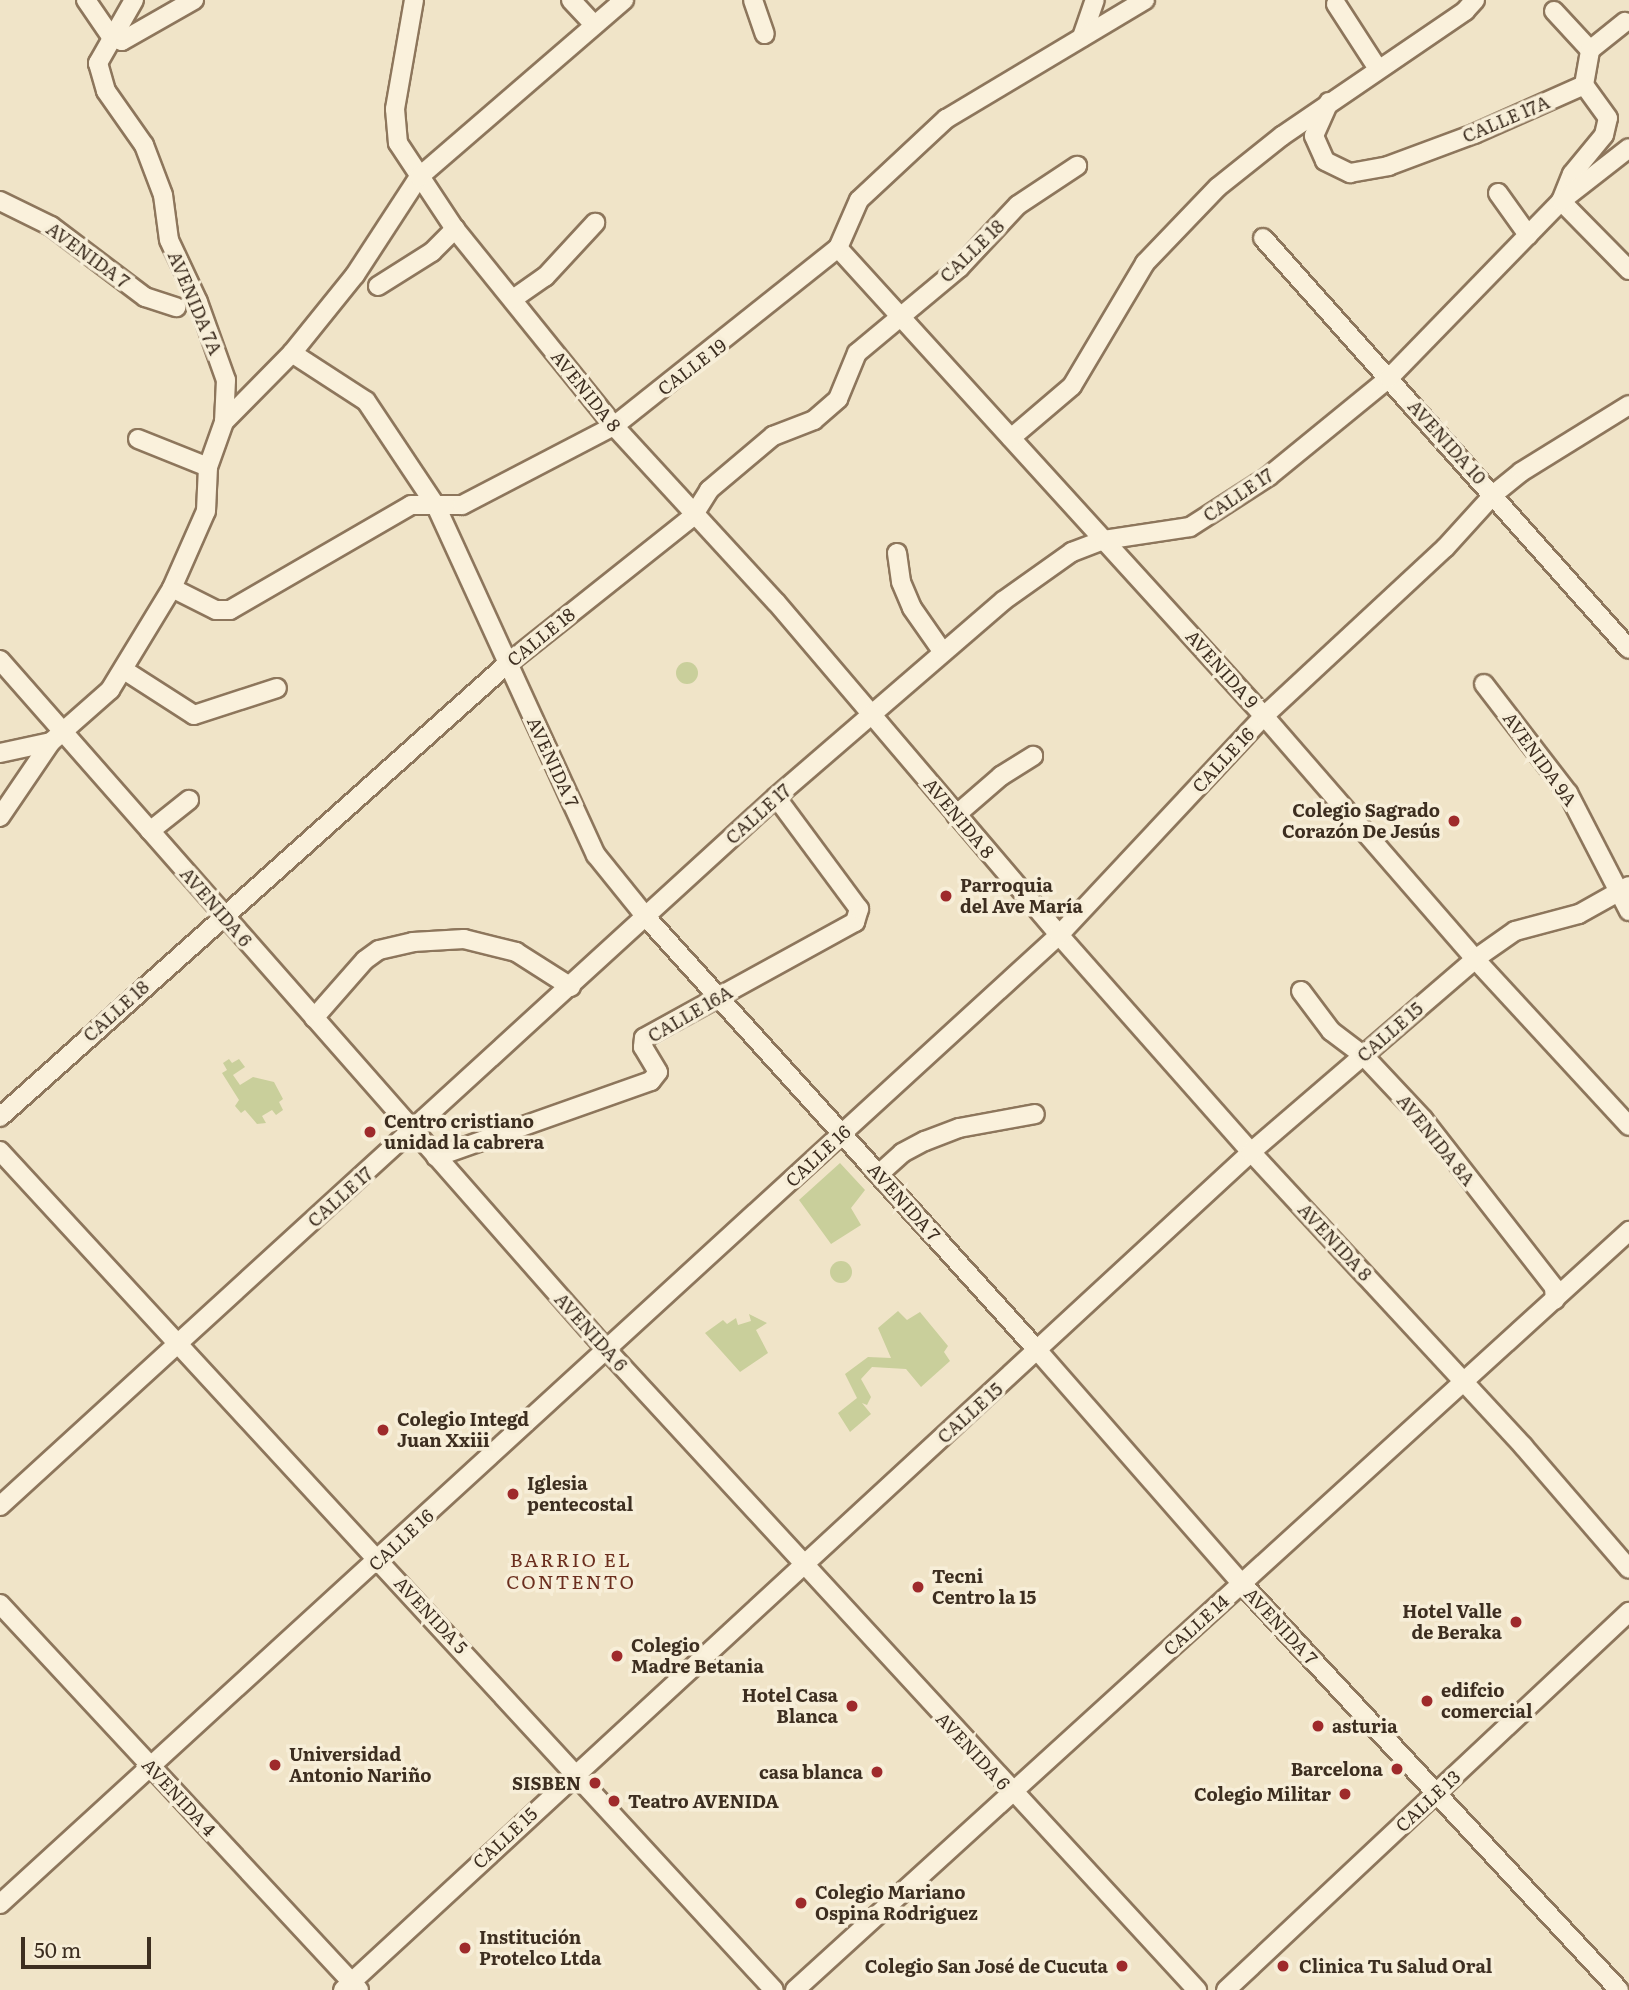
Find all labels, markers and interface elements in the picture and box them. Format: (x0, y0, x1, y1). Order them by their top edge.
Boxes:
street label: CALLE 17A (1459, 91, 1553, 147)
street label: CALLE 18 (935, 215, 1009, 287)
street label: AVENIDA 7 (42, 218, 134, 292)
street label: AVENIDA 7A (163, 248, 227, 358)
street label: CALLE 19 (653, 334, 731, 400)
street label: AVENIDA 8 (547, 346, 625, 436)
street label: AVENIDA 10 (1404, 395, 1490, 489)
street label: CALLE 17 (1199, 464, 1277, 526)
street label: CALLE 18 (503, 603, 579, 671)
street label: AVENIDA 9 (1181, 626, 1263, 712)
street label: AVENIDA 9A (1499, 708, 1581, 810)
street label: AVENIDA 7 (523, 713, 583, 811)
street label: CALLE 16 (1188, 723, 1258, 797)
street label: AVENIDA 8 (919, 774, 999, 862)
street label: CALLE 17 (721, 779, 795, 849)
place label: Colegio Sagrado Corazón De Jesús (1282, 800, 1440, 842)
marker: Colegio Sagrado Corazón De Jesús (1446, 813, 1462, 829)
street label: AVENIDA 6 (176, 863, 256, 951)
place label: Parroquia del Ave María (960, 875, 1083, 917)
marker: Parroquia del Ave María (938, 888, 954, 904)
street label: CALLE 18 (79, 976, 153, 1046)
street label: CALLE 16A (644, 981, 736, 1047)
street label: CALLE 15 (1353, 998, 1427, 1066)
street label: AVENIDA 8A (1393, 1090, 1479, 1190)
place label: Centro cristiano unidad la cabrera (384, 1111, 544, 1154)
street label: CALLE 16 (781, 1121, 855, 1191)
marker: Centro cristiano unidad la cabrera (362, 1124, 378, 1140)
street label: AVENIDA 7 (863, 1159, 945, 1245)
street label: CALLE 17 (303, 1162, 377, 1232)
street label: AVENIDA 8 (1294, 1199, 1376, 1285)
street label: AVENIDA 6 (550, 1288, 632, 1376)
street label: CALLE 15 (933, 1378, 1007, 1448)
place label: Colegio Integd Juan Xxiii (397, 1409, 529, 1452)
marker: Colegio Integd Juan Xxiii (375, 1422, 391, 1438)
place label: Iglesia pentecostal (527, 1473, 633, 1516)
marker: Iglesia pentecostal (505, 1486, 521, 1502)
street label: CALLE 16 (364, 1505, 438, 1575)
district label: BARRIO EL CONTENTO (507, 1549, 635, 1593)
place label: Tecni Centro la 15 (932, 1566, 1036, 1608)
street label: AVENIDA 5 (390, 1572, 472, 1658)
marker: Tecni Centro la 15 (910, 1579, 926, 1595)
street label: AVENIDA 7 (1240, 1583, 1322, 1669)
street label: CALLE 14 (1159, 1590, 1233, 1660)
place label: Hotel Valle de Beraka (1402, 1601, 1502, 1644)
marker: Hotel Valle de Beraka (1508, 1614, 1524, 1630)
place label: Colegio Madre Betania (631, 1635, 764, 1678)
marker: Colegio Madre Betania (609, 1648, 625, 1664)
place label: edifcio comercial (1441, 1680, 1532, 1722)
place label: Hotel Casa Blanca (742, 1685, 838, 1728)
marker: edifcio comercial (1419, 1693, 1435, 1709)
marker: Hotel Casa Blanca (844, 1698, 860, 1714)
street label: AVENIDA 6 (932, 1708, 1014, 1794)
place label: asturia (1332, 1715, 1398, 1737)
marker: asturia (1310, 1718, 1326, 1734)
place label: Universidad Antonio Nariño (289, 1744, 432, 1786)
street label: AVENIDA 4 (138, 1754, 220, 1840)
marker: Universidad Antonio Nariño (267, 1757, 283, 1773)
place label: Barcelona (1291, 1758, 1383, 1780)
place label: casa blanca (759, 1761, 863, 1783)
marker: Barcelona (1389, 1761, 1405, 1777)
marker: casa blanca (869, 1764, 885, 1780)
street label: CALLE 13 (1391, 1766, 1465, 1836)
place label: SISBEN (512, 1772, 581, 1794)
marker: SISBEN (587, 1775, 603, 1791)
place label: Colegio Militar (1194, 1783, 1331, 1805)
marker: Colegio Militar (1337, 1786, 1353, 1802)
place label: Teatro AVENIDA (628, 1790, 779, 1812)
marker: Teatro AVENIDA (606, 1793, 622, 1809)
street label: CALLE 15 (468, 1803, 542, 1873)
place label: Colegio Mariano Ospina Rodriguez (815, 1882, 978, 1924)
marker: Colegio Mariano Ospina Rodriguez (793, 1895, 809, 1911)
scale bar (24, 1924, 154, 1968)
place label: Institución Protelco Ltda (479, 1927, 601, 1969)
text: 50 m (34, 1933, 81, 1964)
marker: Institución Protelco Ltda (457, 1940, 473, 1956)
place label: Colegio San José de Cucuta (865, 1955, 1108, 1977)
place label: Clinica Tu Salud Oral (1299, 1955, 1492, 1977)
marker: Clinica Tu Salud Oral (1273, 1956, 1293, 1976)
marker: Colegio San José de Cucuta (1114, 1958, 1130, 1974)

